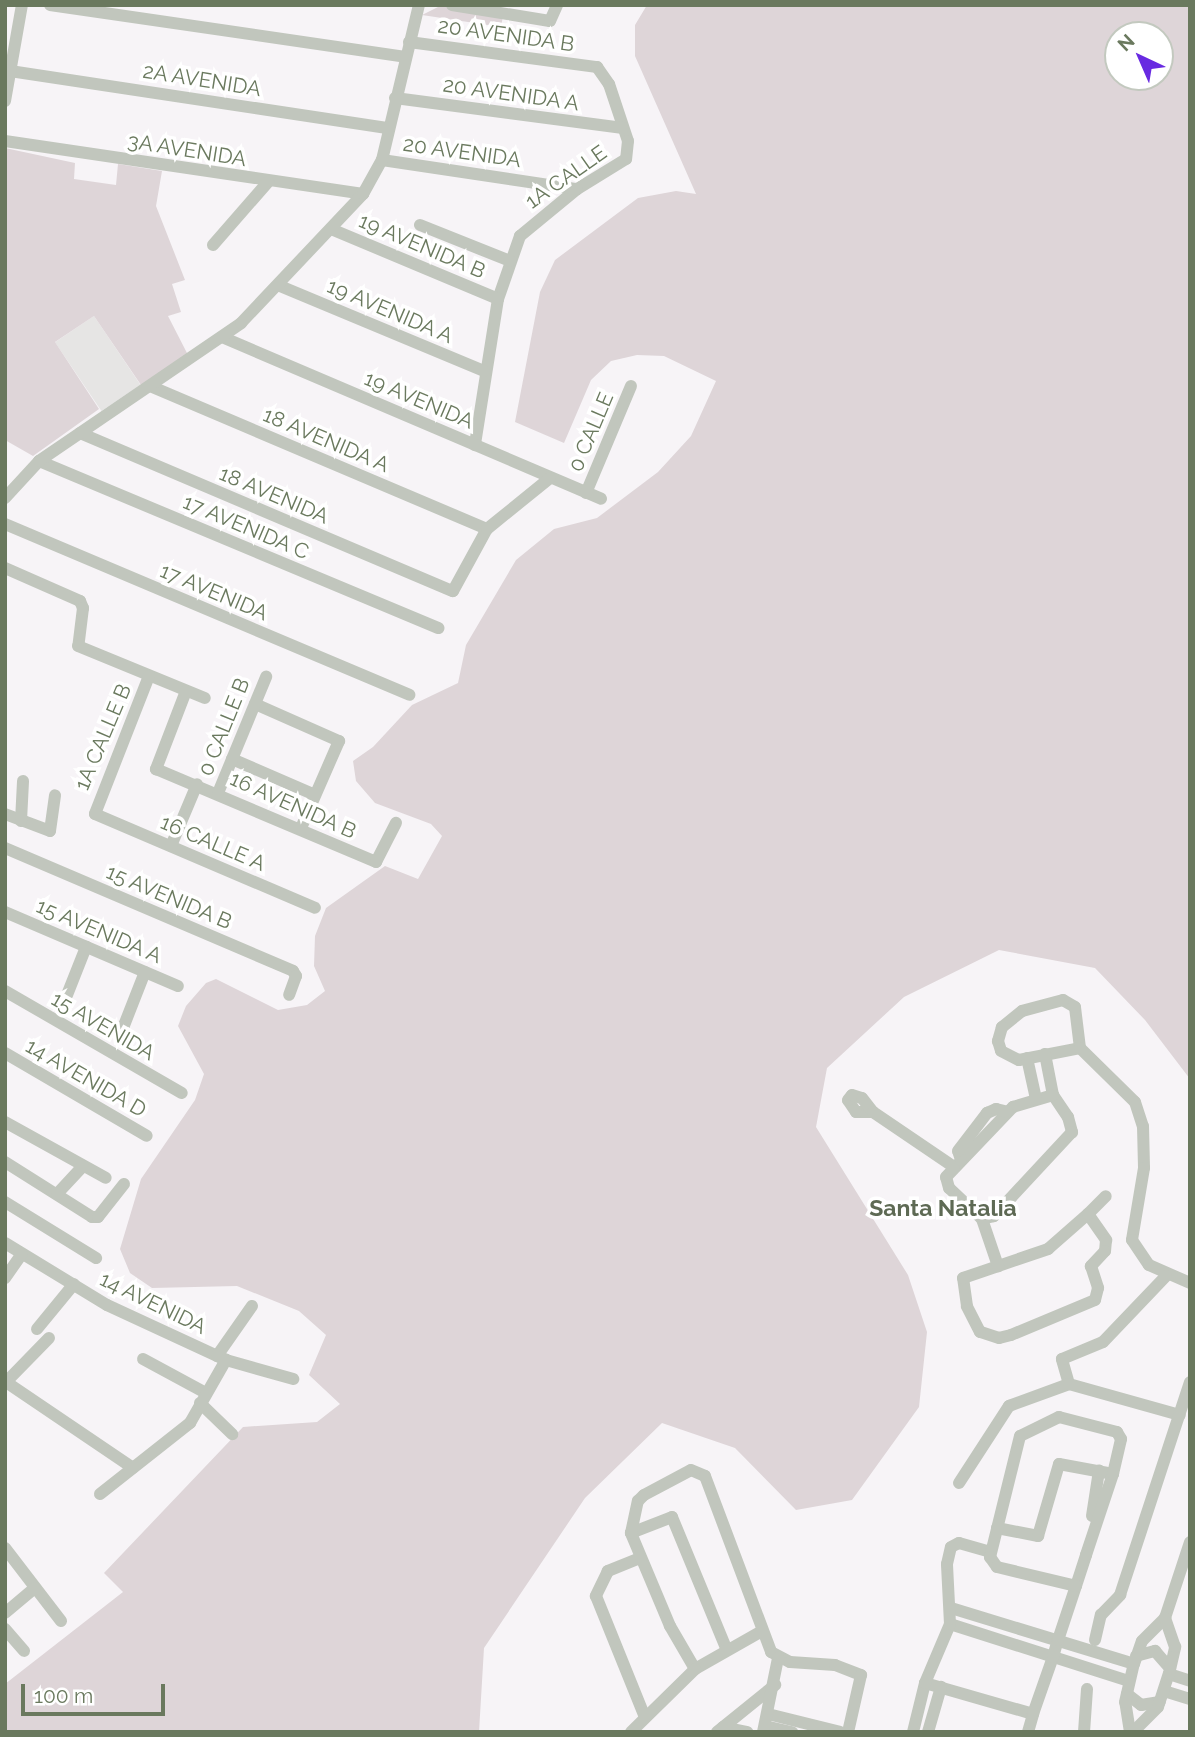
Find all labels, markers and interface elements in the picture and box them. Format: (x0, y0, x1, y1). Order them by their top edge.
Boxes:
street label: 20 AVENIDA B (436, 13, 576, 57)
north arrow (1104, 21, 1174, 91)
text: N (1113, 29, 1139, 55)
street label: 2A AVENIDA (140, 58, 264, 102)
street label: 20 AVENIDA A (441, 72, 581, 116)
street label: 3A AVENIDA (125, 128, 249, 172)
street label: 20 AVENIDA (401, 131, 523, 173)
street label: 1A CALLE (520, 140, 612, 214)
street label: 19 AVENIDA B (354, 208, 490, 284)
street label: 19 AVENIDA A (322, 273, 458, 349)
street label: 19 AVENIDA (360, 366, 478, 434)
street label: 0 CALLE (563, 388, 619, 476)
street label: 18 AVENIDA A (258, 402, 394, 478)
street label: 18 AVENIDA (215, 461, 333, 529)
street label: 17 AVENIDA C (179, 489, 313, 565)
street label: 17 AVENIDA (156, 558, 272, 626)
street label: 0 CALLE B (193, 674, 255, 780)
street label: 1A CALLE B (69, 680, 137, 794)
street label: 16 AVENIDA B (226, 766, 360, 844)
street label: 16 CALLE A (156, 809, 270, 877)
street label: 15 AVENIDA B (102, 859, 236, 935)
street label: 15 AVENIDA A (32, 893, 166, 969)
street label: 15 AVENIDA (47, 986, 159, 1066)
street label: 14 AVENIDA D (21, 1033, 151, 1123)
district label: Santa Natalia (869, 1194, 1017, 1222)
street label: 14 AVENIDA (95, 1266, 211, 1340)
scale bar (24, 1670, 168, 1714)
text: 100 m (34, 1683, 93, 1708)

